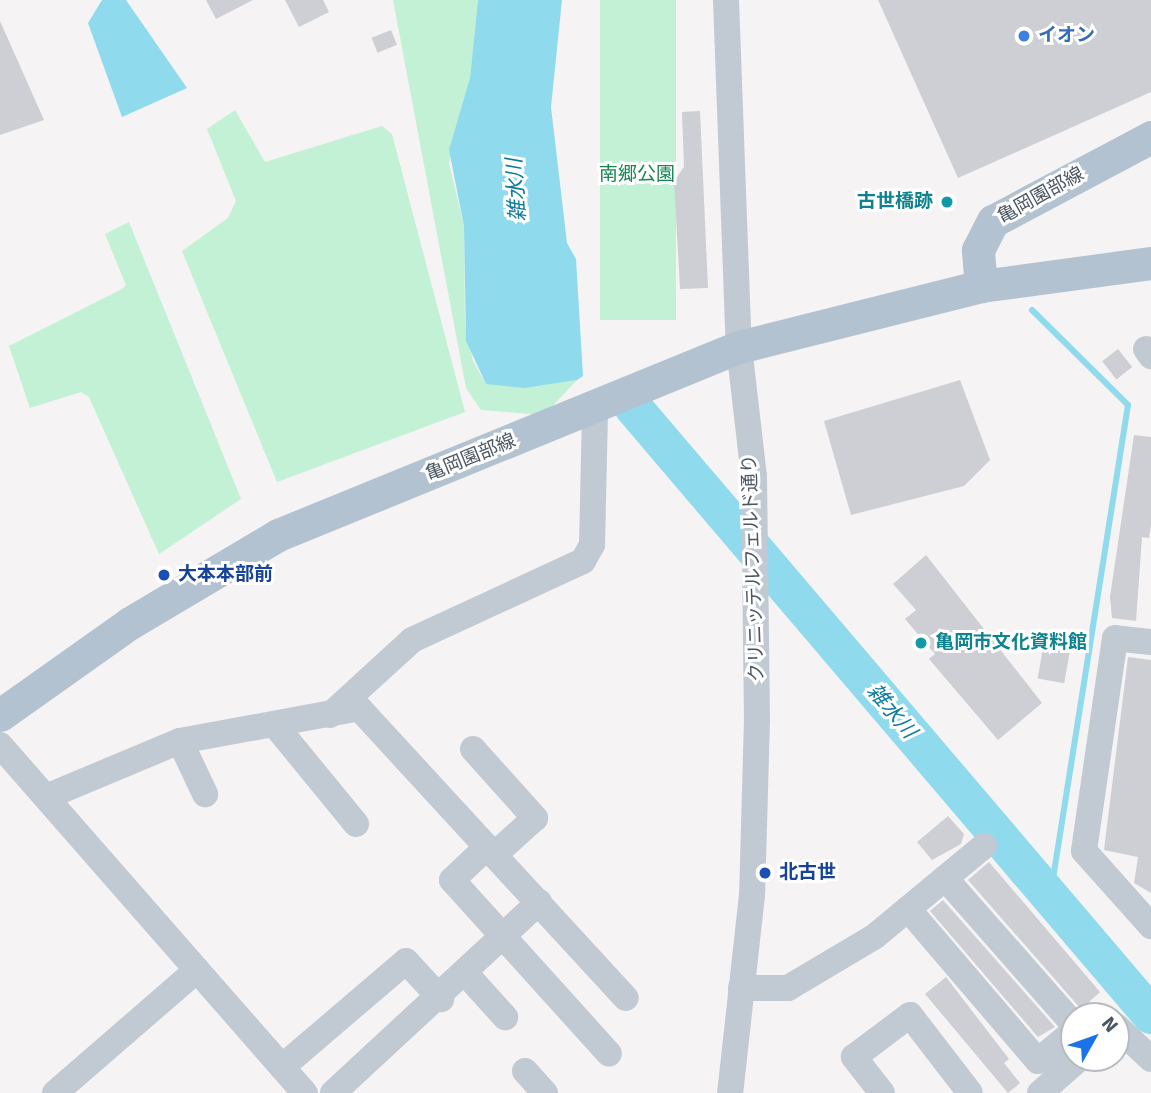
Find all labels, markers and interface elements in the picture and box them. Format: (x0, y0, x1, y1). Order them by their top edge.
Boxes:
place label: イオン (1038, 25, 1095, 47)
marker: イオン (1016, 28, 1032, 44)
water label: 雑水川 (501, 158, 531, 222)
street label: 亀岡園部線 (994, 163, 1088, 229)
park label: 南郷公園 (599, 164, 675, 186)
place label: 古世橋跡 (857, 191, 933, 213)
marker: 古世橋跡 (939, 194, 955, 210)
street label: 亀岡園部線 (423, 430, 519, 486)
street label: クリニッテルフェルド通り (739, 454, 769, 682)
place label: 大本本部前 (178, 564, 273, 586)
marker: 大本本部前 (156, 567, 172, 583)
place label: 亀岡市文化資料館 (935, 632, 1087, 654)
marker: 亀岡市文化資料館 (913, 635, 929, 651)
water label: 雑水川 (862, 679, 922, 743)
place label: 北古世 (779, 862, 836, 884)
marker: 北古世 (757, 865, 773, 881)
north arrow (1060, 1002, 1130, 1072)
text: N (1096, 1012, 1123, 1038)

